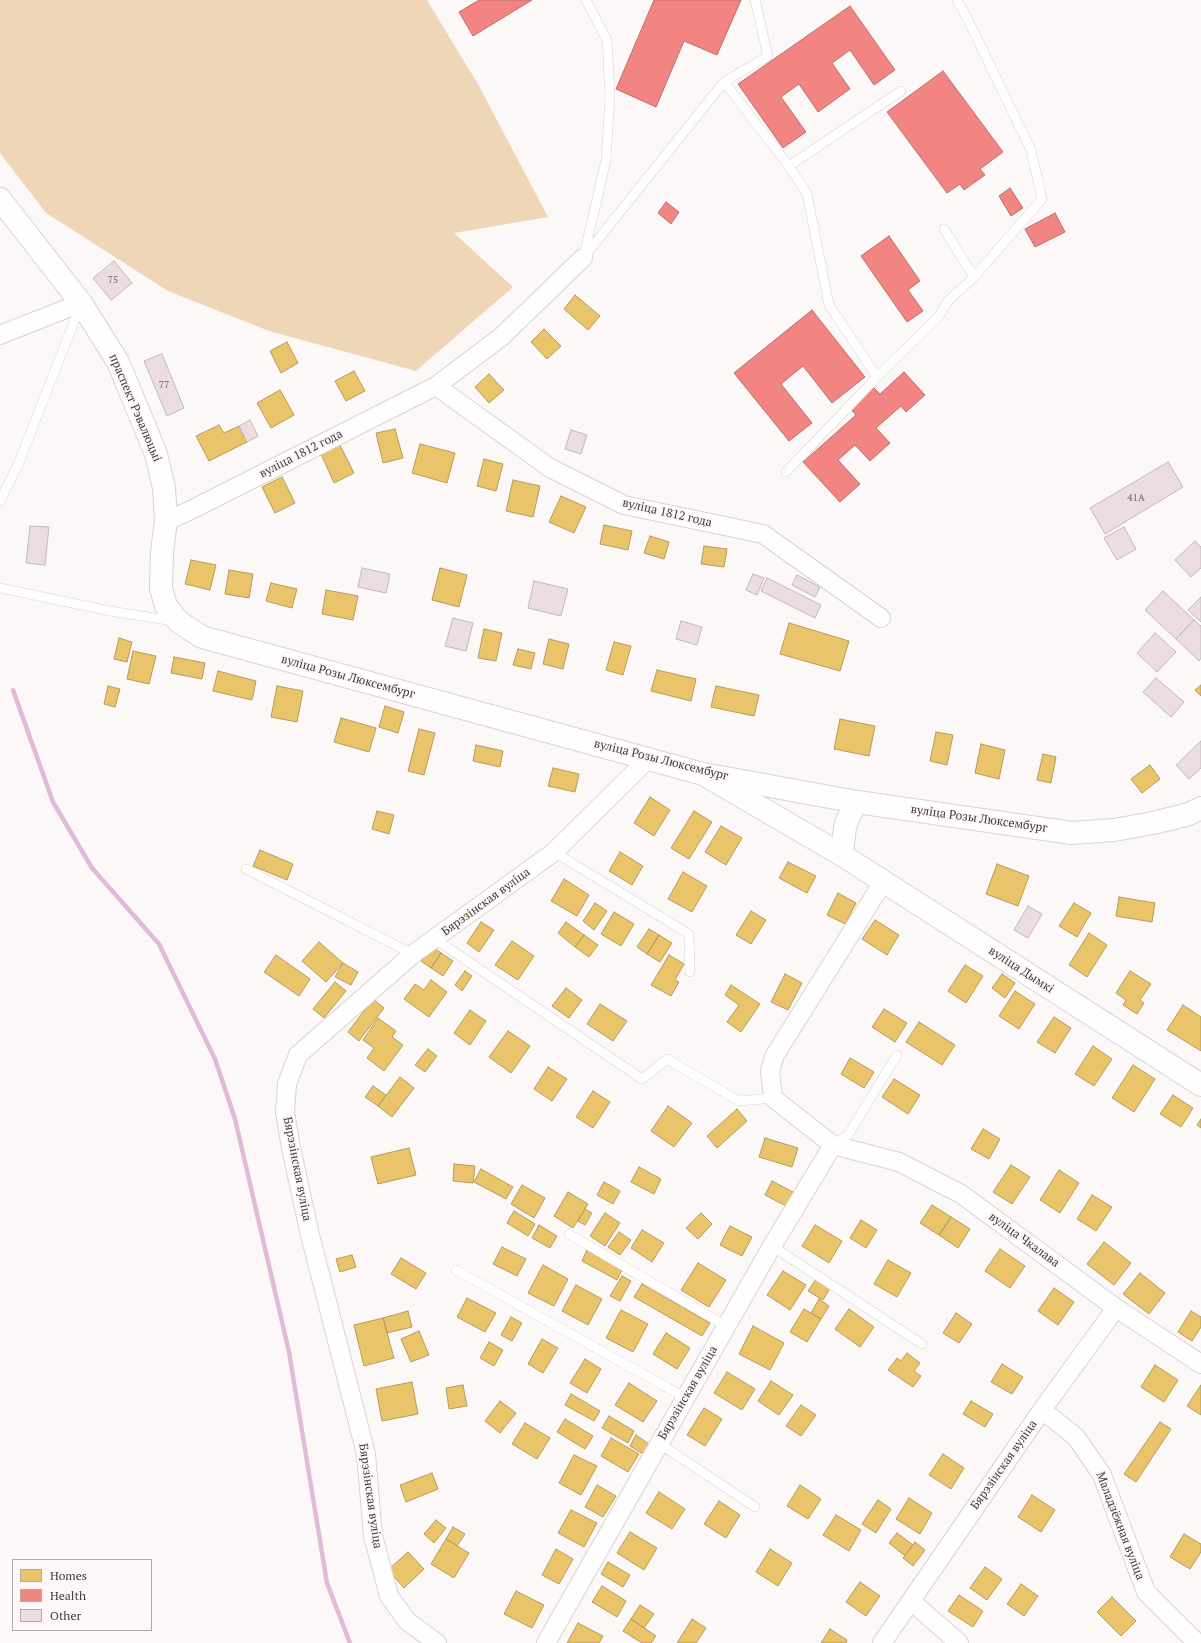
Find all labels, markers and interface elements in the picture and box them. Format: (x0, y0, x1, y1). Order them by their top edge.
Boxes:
house number: 75 (108, 274, 118, 286)
street label: праспект Рэвалюцыі (106, 352, 164, 464)
house number: 77 (159, 379, 169, 391)
street label: вуліца 1812 года (257, 427, 345, 481)
house number: 41А (1127, 492, 1145, 504)
street label: вуліца 1812 года (621, 496, 713, 530)
street label: вуліца Розы Люксембург (280, 652, 416, 702)
street label: вуліца Розы Люксембург (592, 736, 730, 784)
street label: вуліца Розы Люксембург (910, 802, 1048, 836)
street label: Бярэзінская вуліца (439, 865, 533, 939)
street label: вуліца Дымкі (986, 944, 1056, 996)
street label: Бярэзінская вуліца (280, 1116, 314, 1222)
street label: вуліца Чкалава (986, 1210, 1062, 1270)
street label: Бярэзінская вуліца (655, 1344, 721, 1442)
street label: Бярэзінская вуліца (968, 1417, 1040, 1513)
street label: Бярэзінская вуліца (355, 1443, 385, 1549)
street label: Маладзёжная вуліца (1093, 1470, 1147, 1582)
legend (12, 1559, 152, 1631)
text: Homes (50, 1568, 87, 1583)
text: Health (50, 1588, 86, 1603)
text: Other (50, 1608, 81, 1623)

